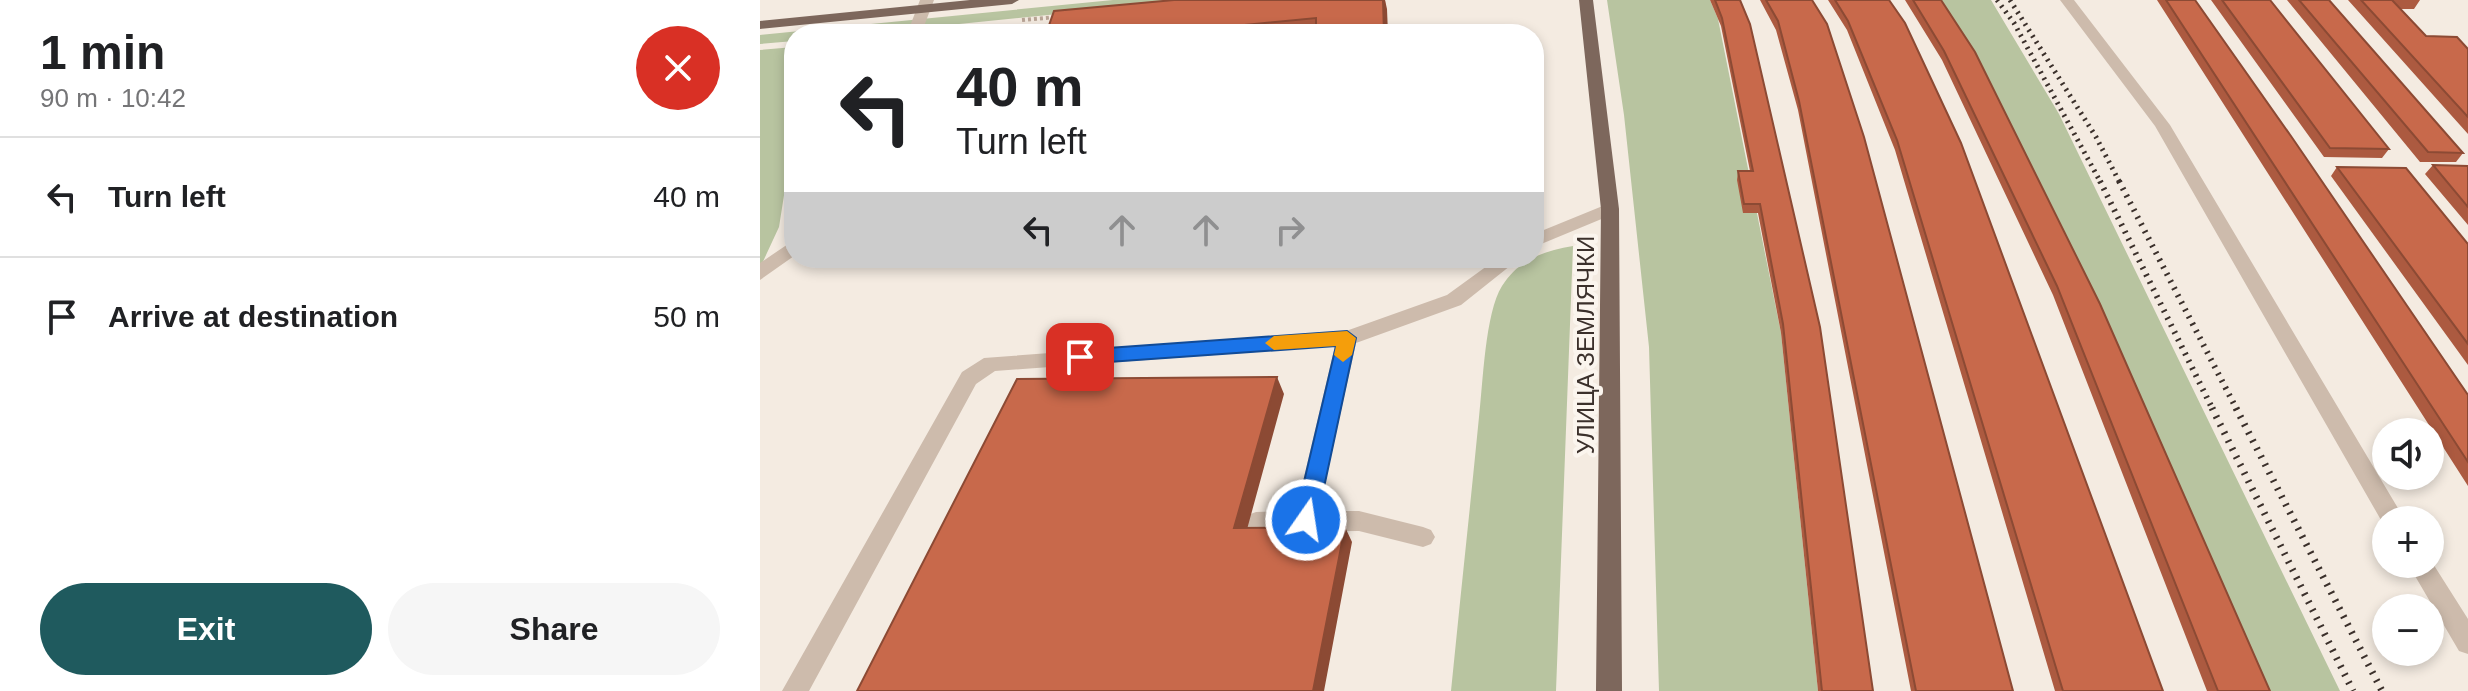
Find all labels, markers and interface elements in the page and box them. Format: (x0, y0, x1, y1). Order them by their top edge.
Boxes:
text: 1 min (40, 26, 165, 79)
button: close (636, 26, 720, 110)
text: 40 m (956, 55, 1084, 118)
icon: left (824, 56, 928, 160)
text: 90 m · 10:42 (40, 83, 186, 113)
text: Turn left (956, 121, 1087, 162)
icon: left (40, 175, 84, 219)
text: Turn left (108, 180, 226, 213)
text: 40 m (653, 180, 720, 213)
icon: left (1016, 208, 1060, 252)
icon: ahead (1100, 208, 1144, 252)
icon: ahead (1184, 208, 1228, 252)
icon: right (1268, 208, 1312, 252)
street label: УЛИЦА ЗЕМЛЯЧКИ (1572, 236, 1599, 454)
icon: arrive (40, 295, 84, 339)
text: Arrive at destination (108, 300, 398, 333)
text: 50 m (653, 300, 720, 333)
pin (1046, 323, 1114, 391)
icon: arrive (1058, 335, 1102, 379)
map controls (2372, 418, 2444, 666)
button: sound (2372, 418, 2444, 490)
position arrow (1264, 478, 1348, 562)
button: + (2372, 506, 2444, 578)
button: Exit (40, 583, 372, 675)
button: Share (388, 583, 720, 675)
button: − (2372, 594, 2444, 666)

